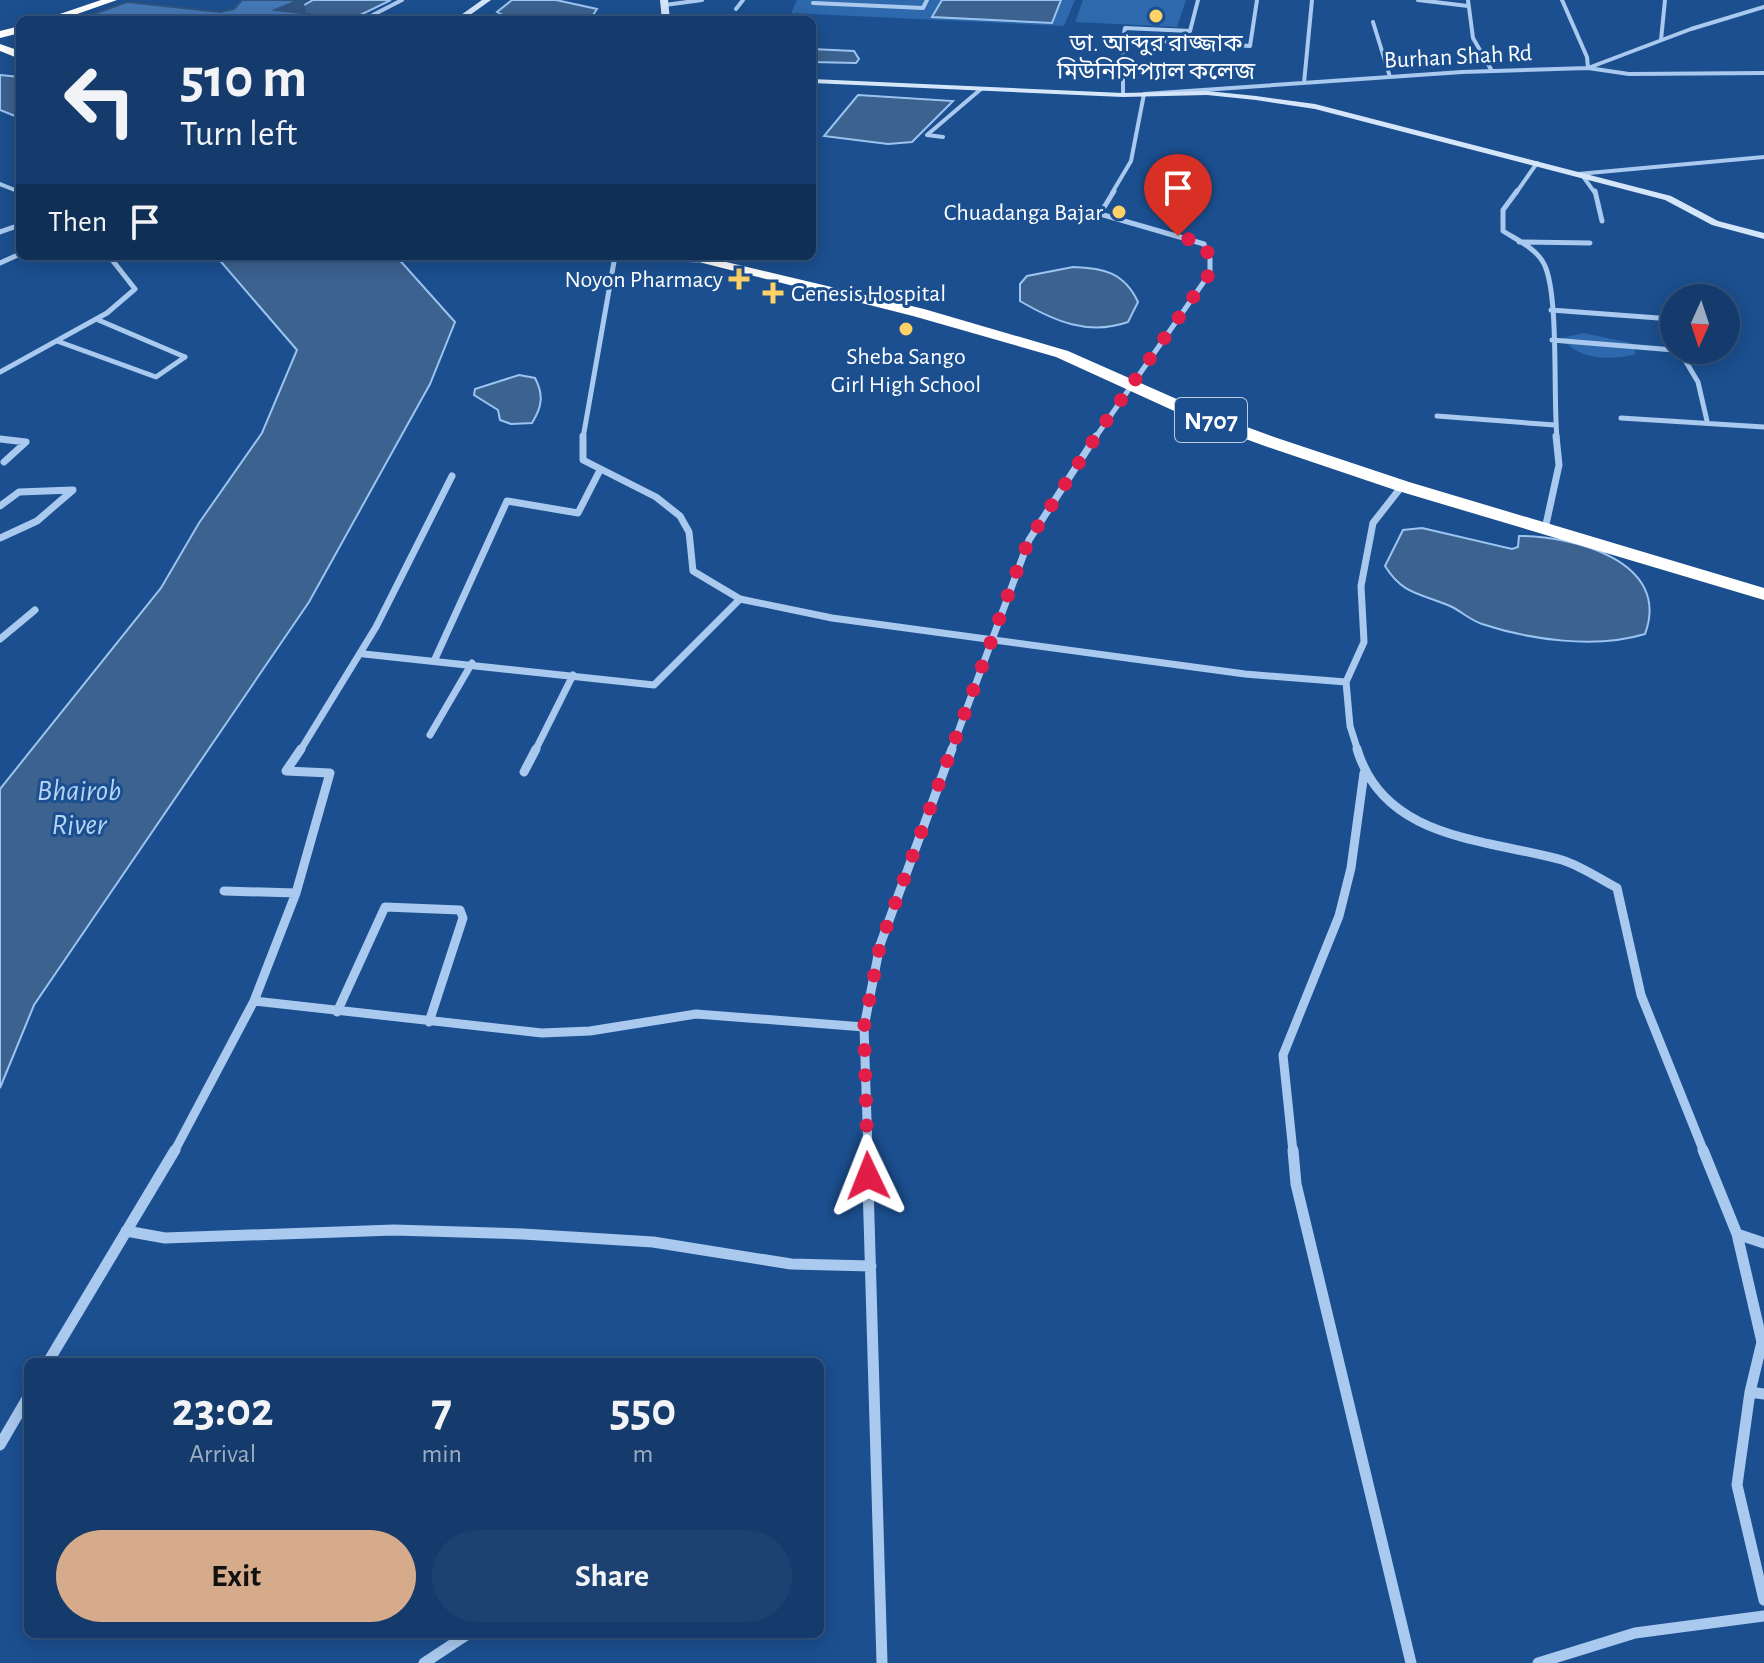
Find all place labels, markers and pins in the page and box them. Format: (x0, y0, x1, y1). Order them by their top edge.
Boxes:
marker: ডা. আব্দুর রাজ্জাক মিউনিসিপ্যাল কলেজ (1147, 7, 1165, 25)
place label: ডা. আব্দুর রাজ্জাক মিউনিসিপ্যাল কলেজ (1056, 32, 1255, 84)
pin (1144, 154, 1212, 236)
place label: Chuadanga Bajar (944, 201, 1103, 225)
marker: Chuadanga Bajar (1110, 203, 1128, 221)
place label: Noyon Pharmacy (565, 268, 723, 292)
marker: Noyon Pharmacy (730, 270, 748, 288)
marker: Genesis Hospital (762, 282, 784, 304)
place label: Genesis Hospital (791, 282, 946, 306)
marker: Sheba Sango Girl High School (897, 320, 915, 338)
place label: Sheba Sango Girl High School (831, 345, 981, 397)

